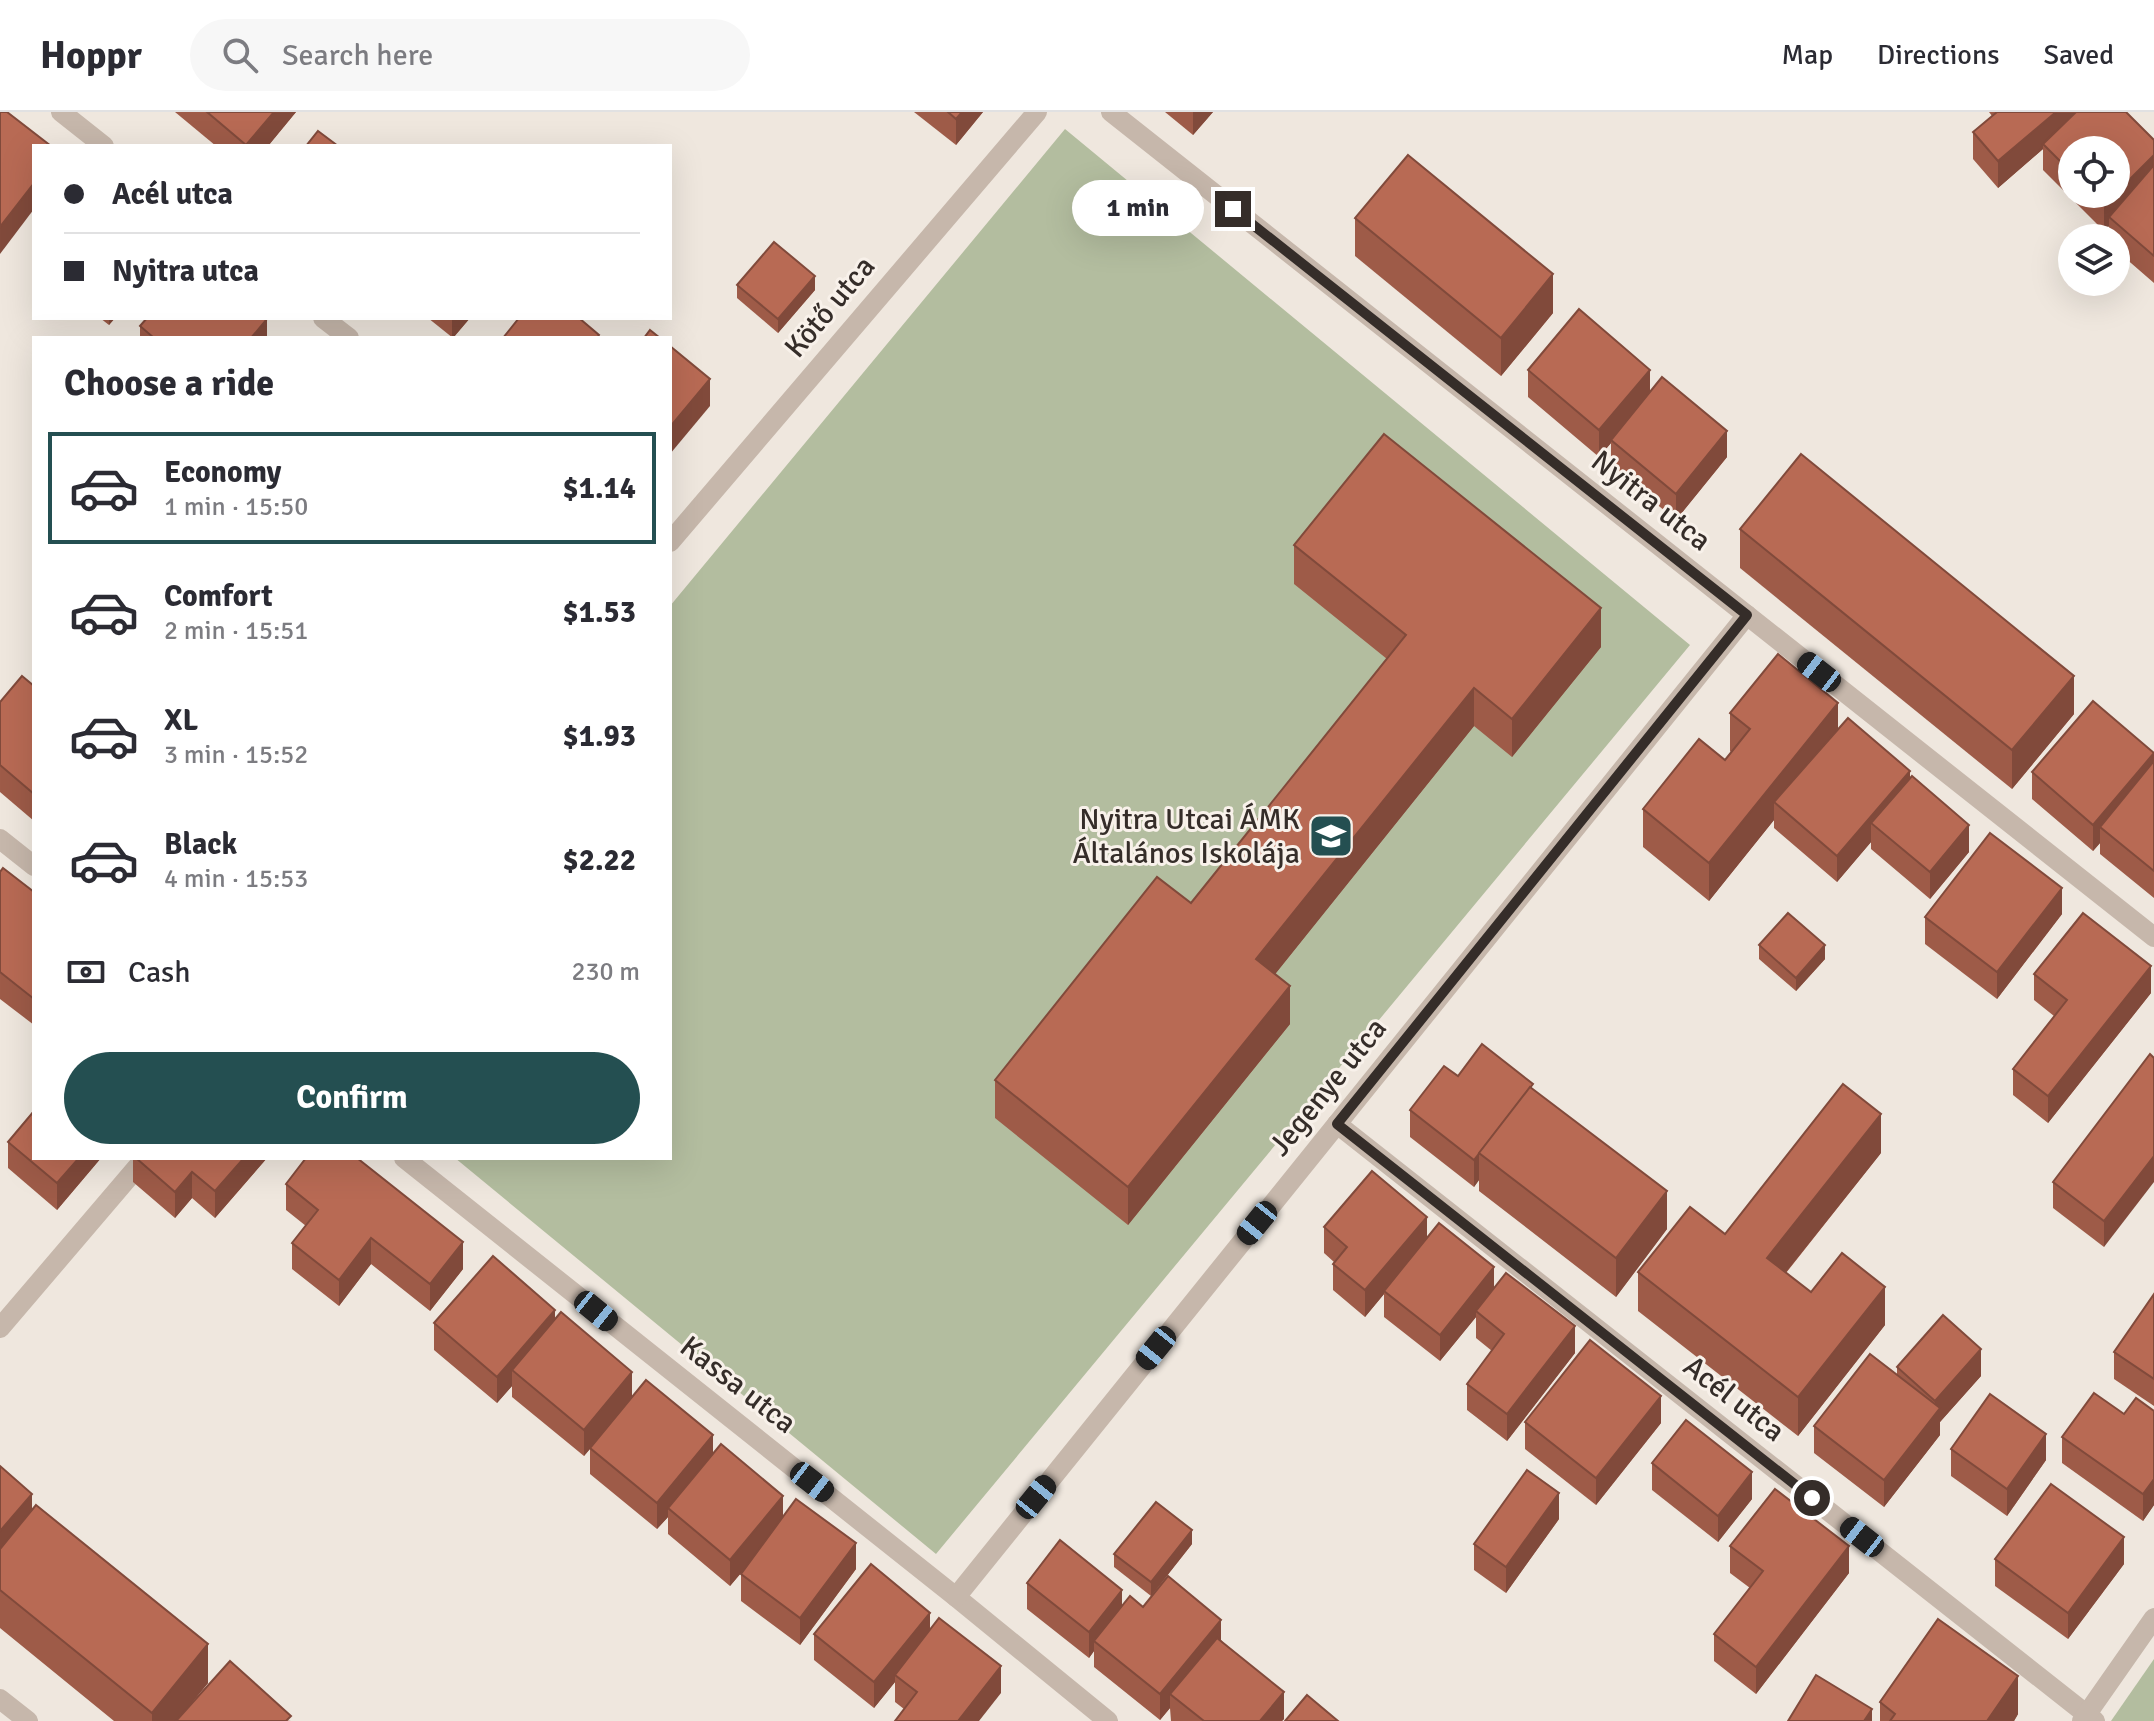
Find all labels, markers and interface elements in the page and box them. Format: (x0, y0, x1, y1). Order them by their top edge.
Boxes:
search box (190, 19, 750, 91)
text: Hoppr (40, 32, 142, 79)
icon: search (218, 33, 262, 77)
text: Search here (282, 37, 433, 74)
text: Map (1781, 38, 1833, 72)
text: Directions (1877, 38, 1999, 72)
text: Saved (2043, 38, 2114, 72)
map controls (2058, 136, 2130, 296)
button: locate (2058, 136, 2130, 208)
text: Acél utca (112, 176, 233, 213)
callout: 1 min (1073, 181, 1205, 237)
route end (1215, 191, 1251, 227)
text: 1 min (1107, 192, 1169, 224)
button: layers (2058, 224, 2130, 296)
street label: Kötő utca (777, 249, 883, 365)
text: Nyitra utca (112, 253, 259, 290)
text: Choose a ride (64, 361, 274, 406)
street label: Nyitra utca (1584, 443, 1718, 559)
icon: car (68, 452, 140, 524)
text: Economy (164, 454, 281, 491)
text: $1.14 (563, 470, 636, 507)
text: 1 min · 15:50 (164, 491, 308, 523)
icon: car (68, 576, 140, 648)
text: Comfort (164, 578, 273, 615)
text: $1.53 (563, 594, 636, 631)
text: 2 min · 15:51 (164, 615, 308, 647)
car (1793, 648, 1845, 696)
icon: car (68, 700, 140, 772)
text: XL (164, 702, 198, 739)
text: $1.93 (563, 718, 636, 755)
text: 3 min · 15:52 (164, 739, 308, 771)
place label: Nyitra Utcai ÁMK Általános Iskolája (1073, 801, 1300, 872)
school or university icon: Nyitra Utcai ÁMK Általános Iskolája (1307, 812, 1355, 860)
icon: car (68, 824, 140, 896)
text: Black (164, 826, 237, 863)
text: $2.22 (563, 842, 636, 879)
text: 4 min · 15:53 (164, 863, 308, 895)
icon: cash (64, 950, 108, 994)
text: Cash (128, 954, 191, 991)
text: 230 m (571, 956, 640, 988)
street label: Jegenye utca (1261, 1011, 1395, 1163)
button: Confirm (64, 1052, 640, 1144)
car (1233, 1197, 1281, 1249)
car (570, 1287, 622, 1335)
car (1132, 1322, 1180, 1374)
street label: Kassa utca (673, 1328, 803, 1442)
street label: Acél utca (1676, 1348, 1792, 1450)
car (786, 1458, 838, 1506)
car (1012, 1471, 1060, 1523)
route start (1794, 1480, 1830, 1516)
car (1836, 1513, 1888, 1561)

